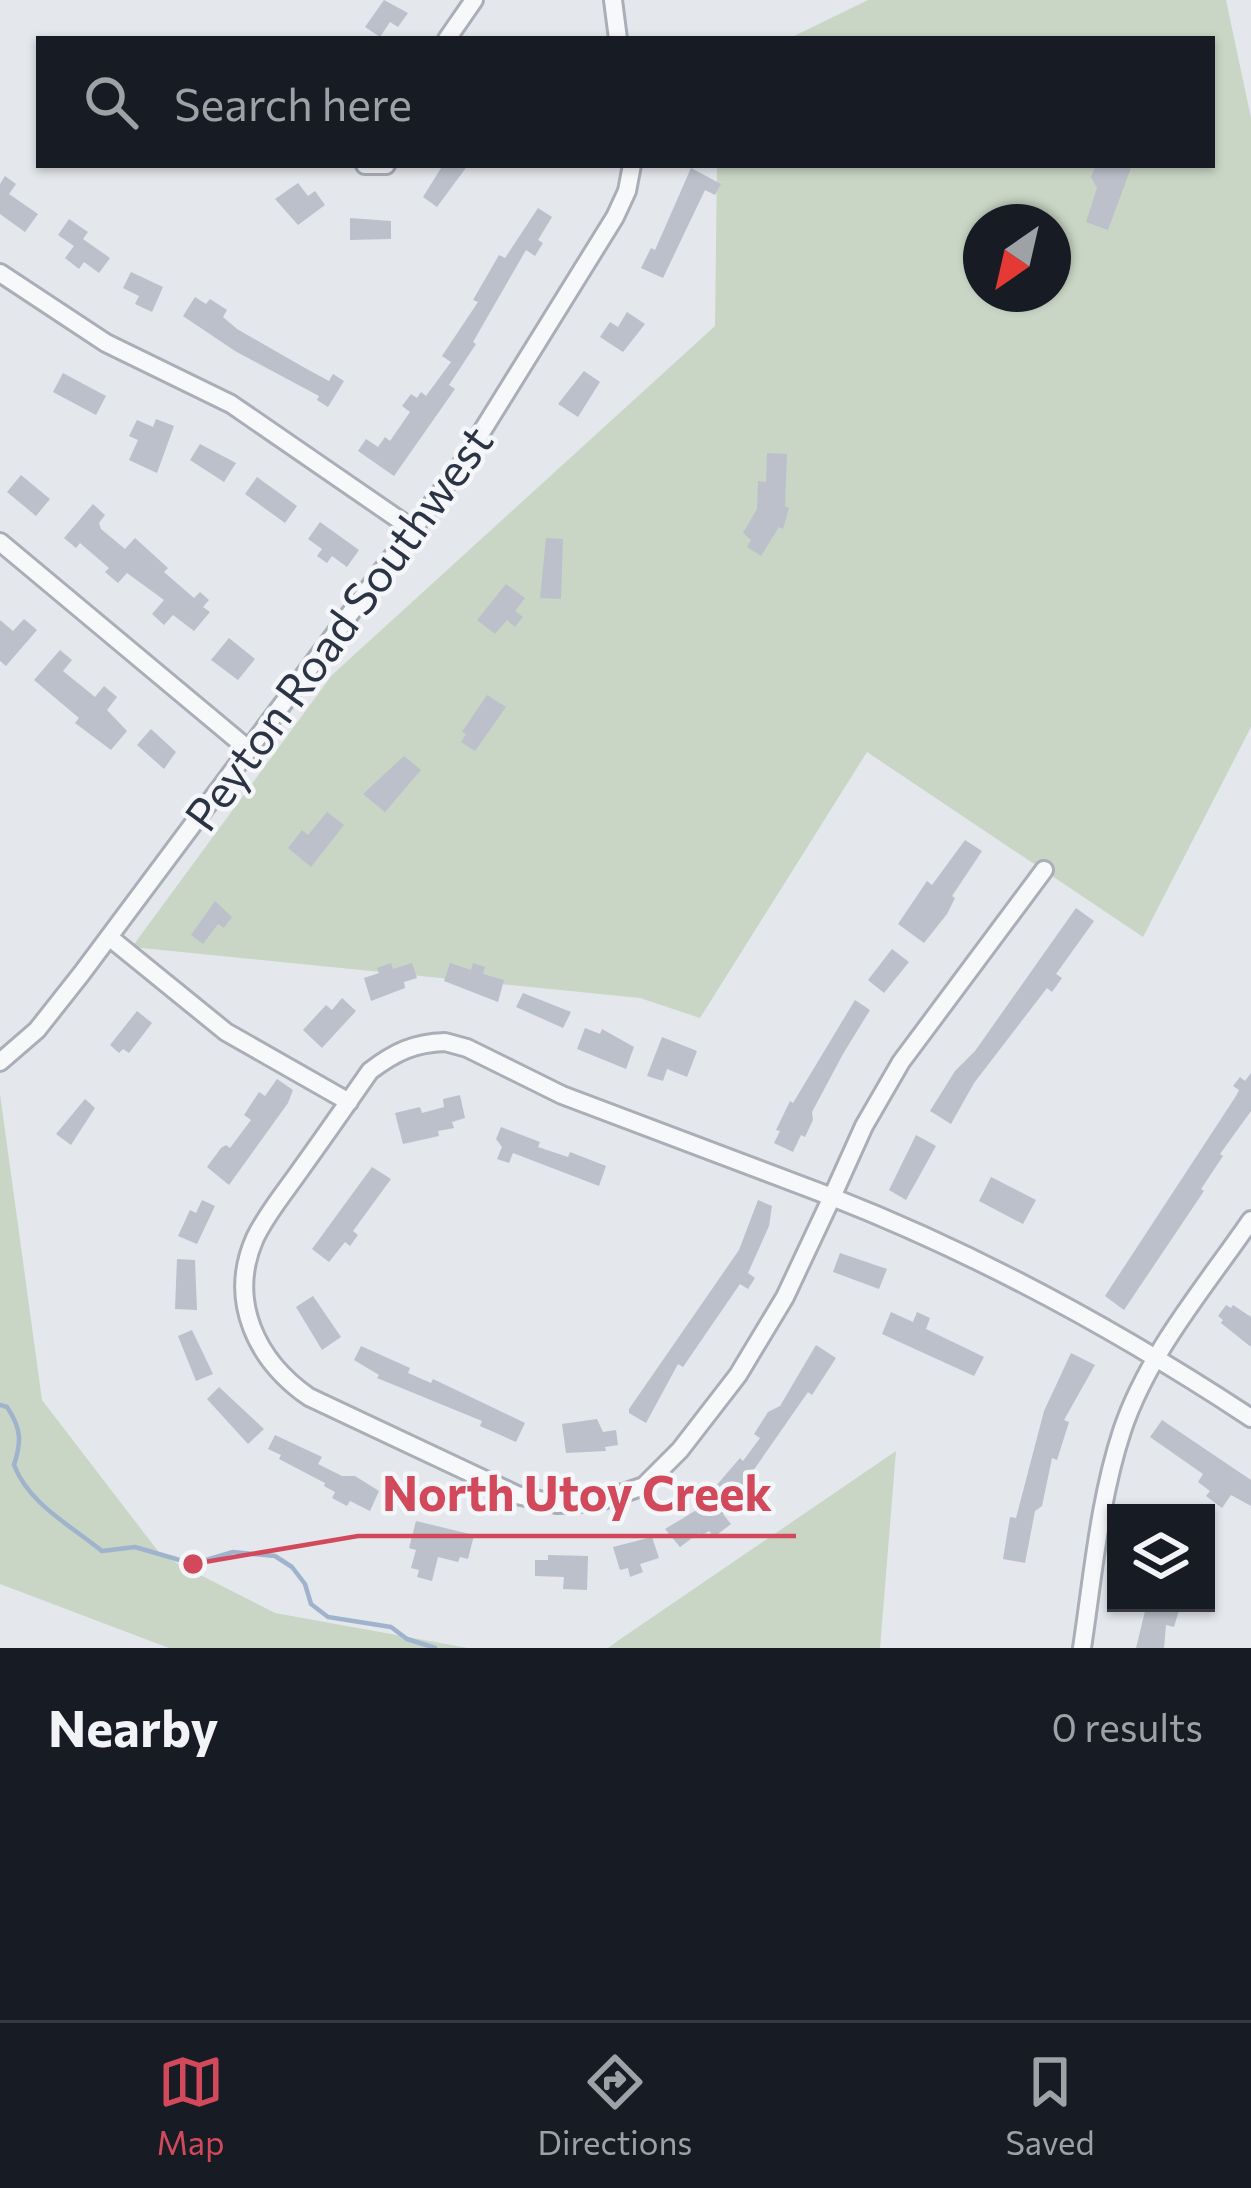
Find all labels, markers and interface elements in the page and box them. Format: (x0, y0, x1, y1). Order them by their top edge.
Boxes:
search box (36, 36, 1215, 168)
icon: search (78, 69, 144, 135)
text: Search here (174, 75, 412, 130)
north arrow (963, 204, 1071, 312)
street label: Peyton Road Southwest (172, 414, 502, 840)
callout: North Utoy Creek (358, 1452, 796, 1536)
text: North Utoy Creek (382, 1462, 772, 1521)
map controls (1107, 1504, 1215, 1612)
button: layers (1107, 1504, 1215, 1612)
text: Nearby (48, 1695, 218, 1758)
text: 0 results (1051, 1702, 1203, 1750)
tab: Map (157, 2049, 225, 2162)
tab: Directions (538, 2049, 692, 2162)
tab: Saved (1005, 2049, 1094, 2162)

